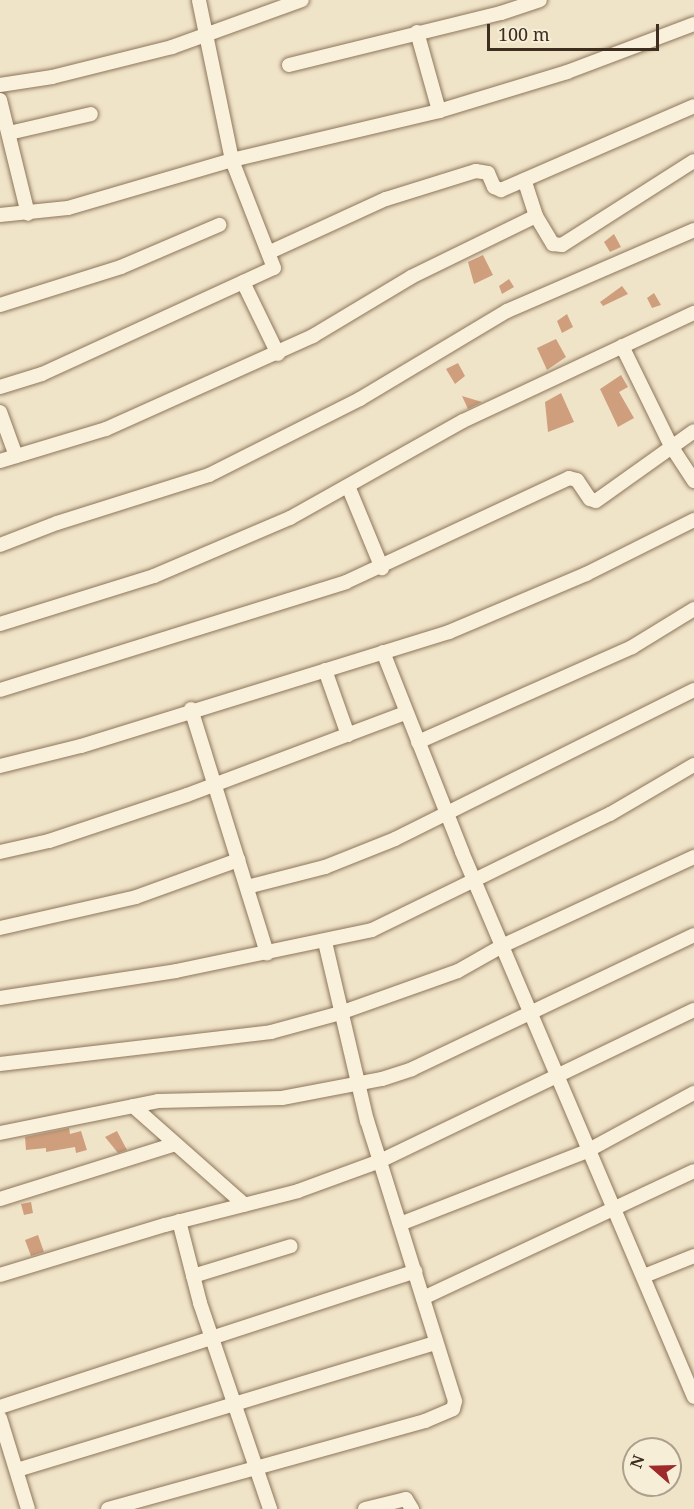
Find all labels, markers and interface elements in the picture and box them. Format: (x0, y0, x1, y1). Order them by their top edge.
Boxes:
scale bar (490, 12, 662, 50)
text: 100 m (498, 22, 550, 46)
north arrow (622, 1437, 682, 1497)
text: N (624, 1452, 649, 1471)

